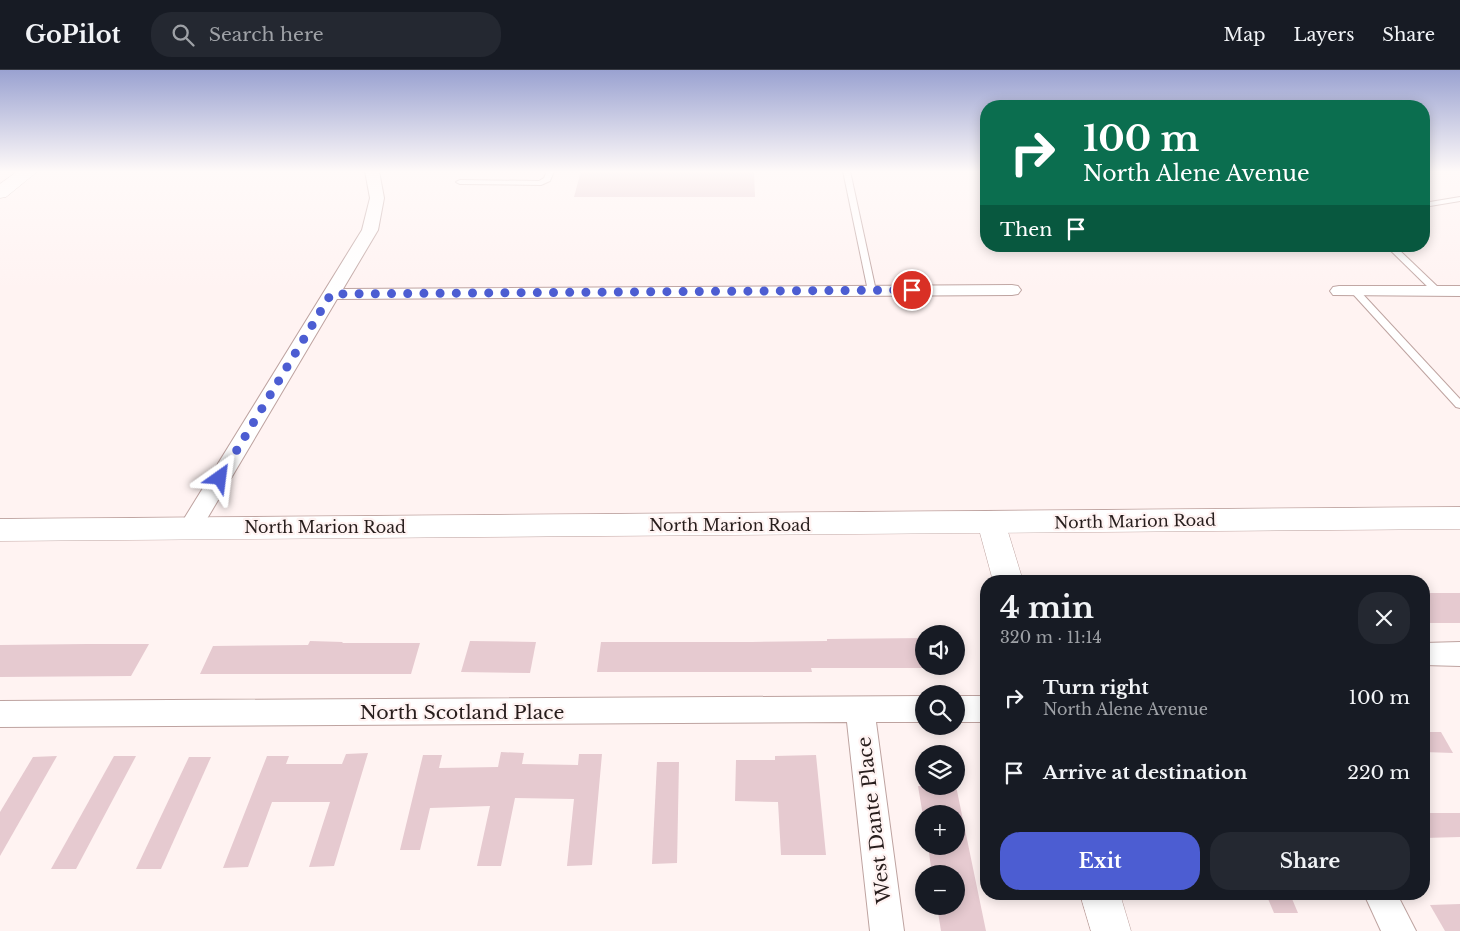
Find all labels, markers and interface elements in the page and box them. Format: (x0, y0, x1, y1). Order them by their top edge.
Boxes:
search box (151, 12, 501, 57)
text: GoPilot (25, 20, 121, 49)
icon: search (169, 21, 197, 49)
text: Search here (209, 23, 324, 46)
text: Map (1224, 24, 1265, 46)
text: Layers (1293, 24, 1354, 46)
text: Share (1382, 24, 1435, 46)
text: 100 m (1083, 117, 1199, 160)
icon: right (1000, 120, 1065, 185)
text: North Alene Avenue (1083, 160, 1310, 187)
icon: arrive (1062, 215, 1090, 243)
text: Then (1000, 218, 1052, 241)
pin (891, 269, 933, 311)
icon: arrive (898, 276, 926, 304)
position arrow (193, 451, 245, 503)
street label: North Marion Road (1054, 510, 1216, 532)
street label: North Marion Road (649, 515, 811, 535)
street label: North Marion Road (244, 517, 406, 537)
text: 4 min (1000, 589, 1094, 626)
button: close (1358, 592, 1410, 644)
map controls (915, 625, 965, 915)
button: sound (915, 625, 965, 675)
text: 320 m · 11:14 (1000, 627, 1102, 647)
text: Turn right (1043, 676, 1149, 699)
icon: right (1000, 684, 1028, 712)
button: search (915, 685, 965, 735)
text: 100 m (1349, 686, 1410, 709)
text: North Alene Avenue (1043, 699, 1208, 719)
street label: North Scotland Place (360, 701, 564, 724)
street label: West Dante Place (852, 735, 896, 906)
button: layers (915, 745, 965, 795)
icon: arrive (1000, 759, 1028, 787)
text: Arrive at destination (1043, 761, 1247, 784)
text: 220 m (1347, 761, 1410, 784)
button: + (915, 805, 965, 855)
button: Exit (1000, 832, 1200, 890)
button: Share (1210, 832, 1410, 890)
button: − (915, 865, 965, 915)

